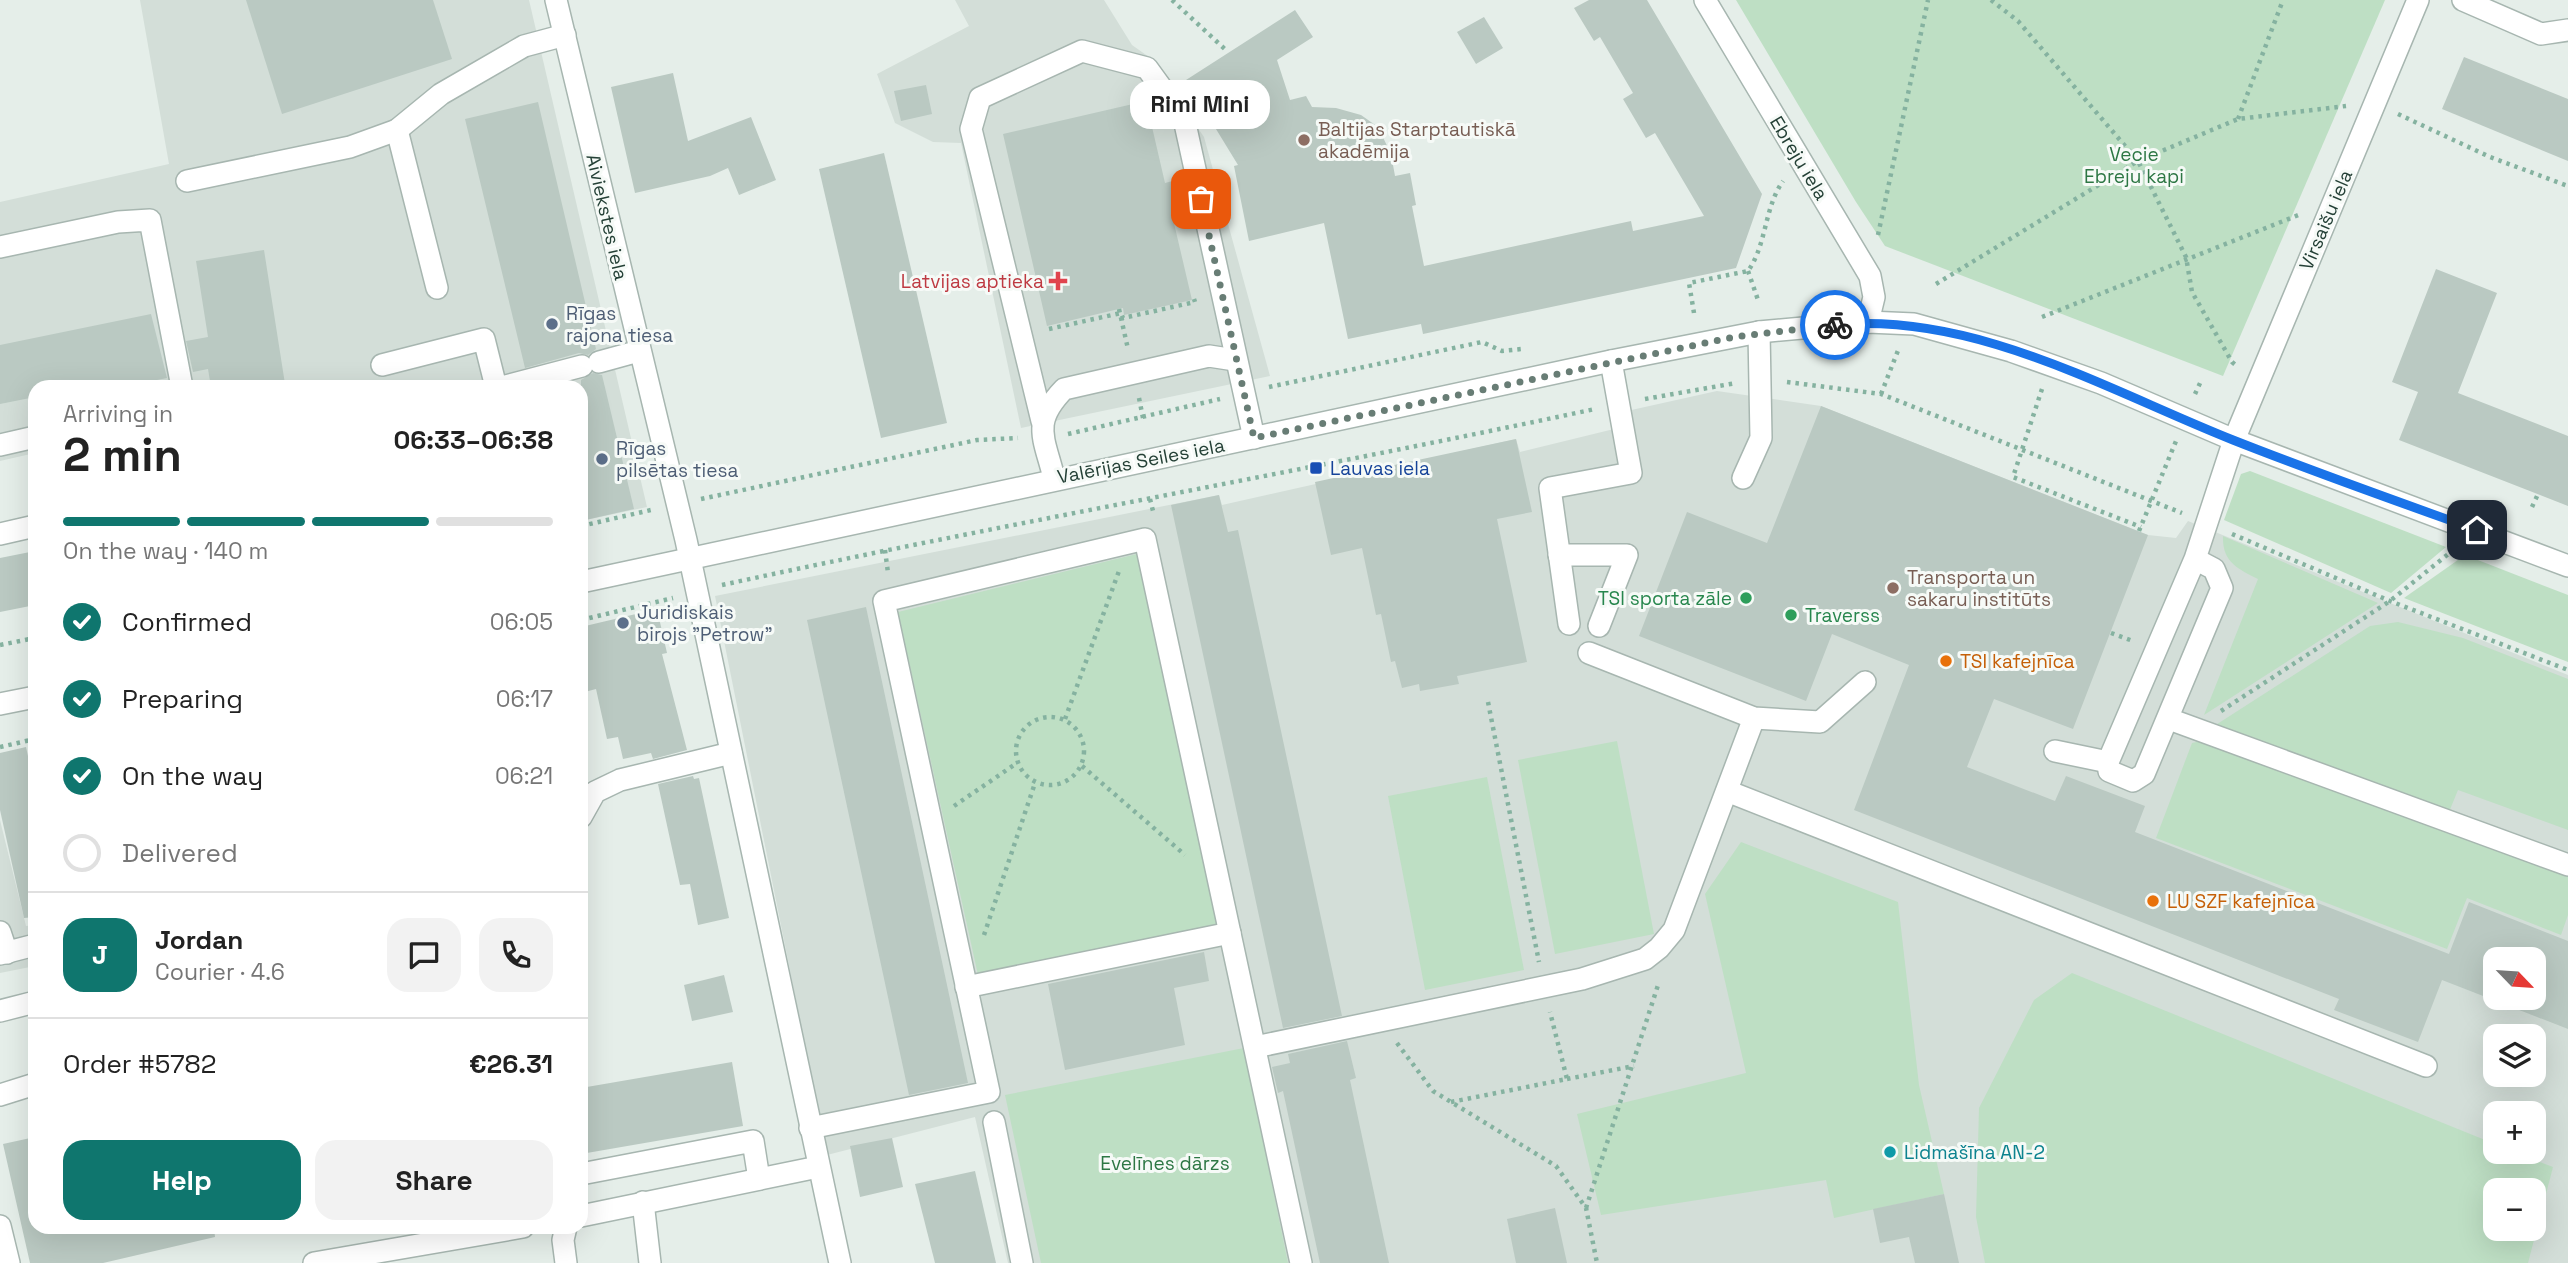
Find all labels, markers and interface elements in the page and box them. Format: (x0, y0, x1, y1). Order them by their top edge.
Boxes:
callout: Rimi Mini (1131, 80, 1271, 129)
text: Rimi Mini (1151, 89, 1249, 119)
street label: Ebreju iela (1764, 111, 1834, 205)
place label: Baltijas Starptautiskā akadēmija (1318, 117, 1516, 164)
marker: Baltijas Starptautiskā akadēmija (1296, 132, 1312, 148)
park label: Vecie Ebreju kapi (2084, 142, 2184, 189)
street label: Aiviekstes iela (580, 152, 634, 283)
street label: Virsaišu iela (2294, 166, 2358, 274)
pin (1171, 169, 1231, 229)
icon: bag (1182, 180, 1220, 218)
place label: Latvijas aptieka (901, 269, 1044, 294)
marker: Latvijas aptieka (1050, 273, 1066, 289)
courier (1800, 290, 1870, 360)
place label: Rīgas rajona tiesa (566, 301, 673, 348)
icon: bike (1816, 306, 1854, 344)
marker: Rīgas rajona tiesa (544, 316, 560, 332)
text: Arriving in (63, 399, 173, 429)
text: 06:33–06:38 (393, 423, 553, 457)
text: 2 min (63, 426, 182, 484)
street label: Valērijas Seiles iela (1055, 432, 1227, 489)
place label: Rīgas pilsētas tiesa (616, 436, 738, 483)
marker: Rīgas pilsētas tiesa (594, 451, 610, 467)
place label: Lauvas iela (1330, 456, 1430, 481)
marker: Lauvas iela (1308, 460, 1324, 476)
pin (2447, 500, 2507, 560)
icon: home (2458, 511, 2496, 549)
text: On the way · 140 m (63, 536, 268, 566)
place label: Transporta un sakaru institūts (1907, 565, 2051, 612)
marker: Transporta un sakaru institūts (1885, 580, 1901, 596)
place label: TSI sporta zāle (1598, 586, 1732, 611)
marker: TSI sporta zāle (1738, 590, 1754, 606)
place label: Juridiskais birojs "Petrow" (637, 600, 773, 647)
icon: check (63, 603, 101, 641)
place label: Traverss (1805, 603, 1880, 628)
text: Confirmed (122, 605, 252, 639)
text: 06:05 (490, 607, 553, 637)
marker: Traverss (1783, 607, 1799, 623)
marker: Juridiskais birojs "Petrow" (615, 615, 631, 631)
place label: TSI kafejnīca (1960, 649, 2075, 674)
marker: TSI kafejnīca (1938, 653, 1954, 669)
icon: check (63, 680, 101, 718)
text: Preparing (122, 682, 243, 716)
text: 06:17 (496, 684, 553, 714)
icon: check (63, 757, 101, 795)
text: On the way (122, 759, 263, 793)
text: 06:21 (495, 761, 553, 791)
text: Delivered (122, 836, 238, 870)
place label: LU SZF kafejnīca (2167, 889, 2315, 914)
marker: LU SZF kafejnīca (2145, 893, 2161, 909)
button: chat (387, 918, 461, 992)
button: phone (479, 918, 553, 992)
text: Jordan (155, 923, 243, 957)
text: J (92, 938, 108, 972)
north arrow (2483, 947, 2546, 1010)
map controls (2483, 947, 2546, 1241)
text: Courier · 4.6 (155, 957, 285, 987)
button: layers (2483, 1024, 2546, 1087)
text: Order #5782 (63, 1047, 216, 1081)
text: €26.31 (469, 1047, 553, 1081)
button: + (2483, 1101, 2546, 1164)
button: Help (63, 1140, 301, 1220)
button: Share (315, 1140, 553, 1220)
place label: Lidmašīna AN-2 (1904, 1140, 2045, 1165)
marker: Lidmašīna AN-2 (1882, 1144, 1898, 1160)
park label: Evelīnes dārzs (1100, 1151, 1230, 1176)
button: − (2483, 1178, 2546, 1241)

